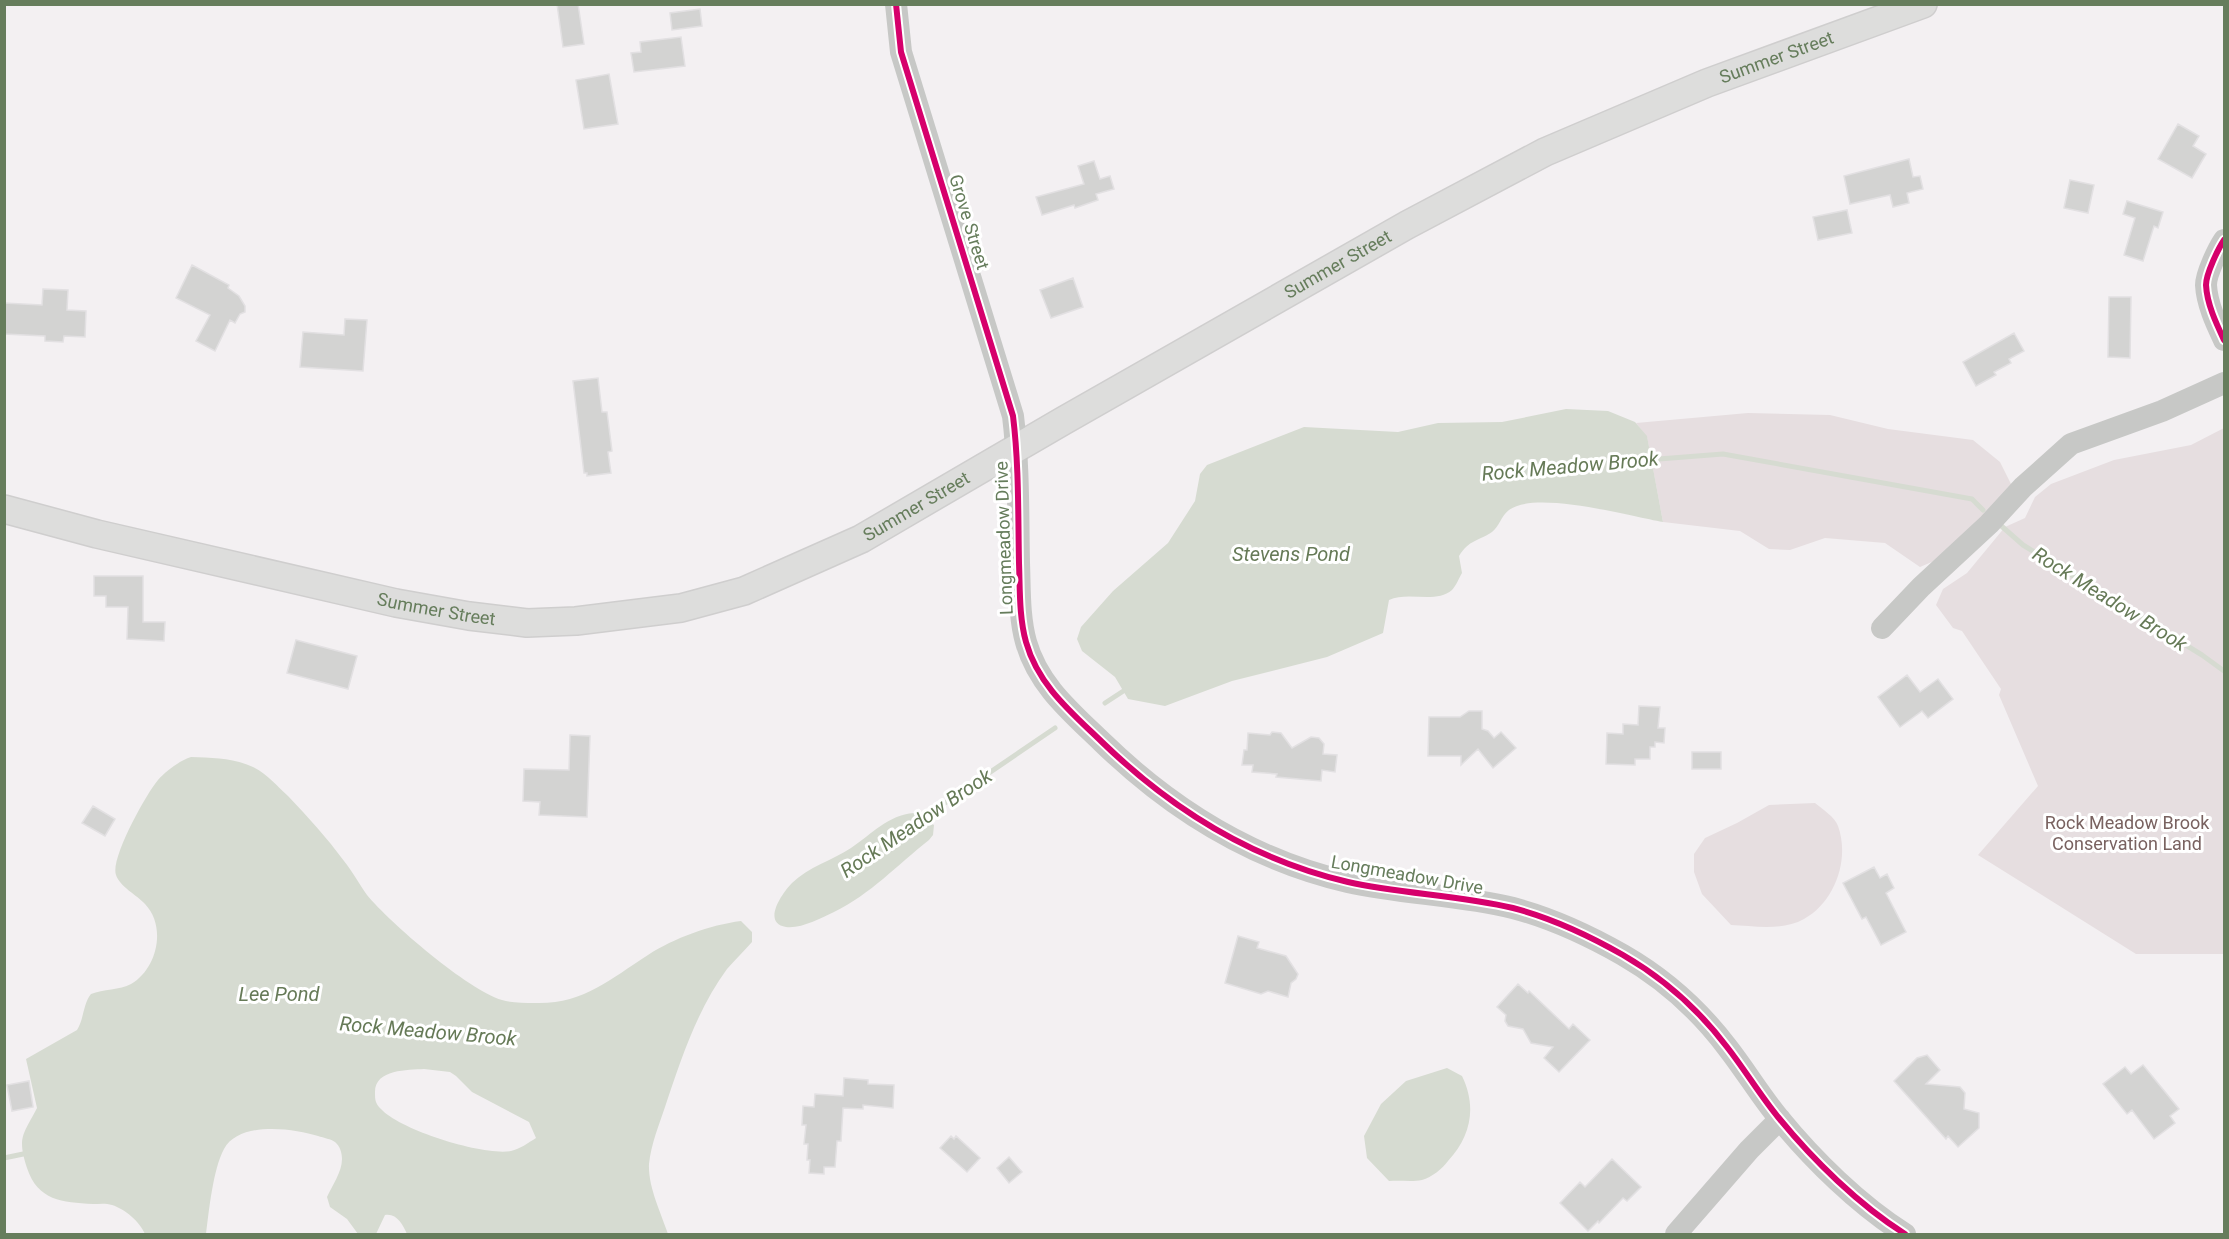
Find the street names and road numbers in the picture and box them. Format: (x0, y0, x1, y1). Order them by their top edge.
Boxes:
street label: Summer Street (1717, 27, 1836, 88)
street label: Grove Street (945, 172, 994, 272)
street label: Summer Street (1280, 225, 1395, 303)
street label: Longmeadow Drive (990, 461, 1017, 615)
street label: Summer Street (859, 467, 973, 546)
street label: Summer Street (375, 588, 497, 629)
street label: Longmeadow Drive (1329, 851, 1485, 898)

